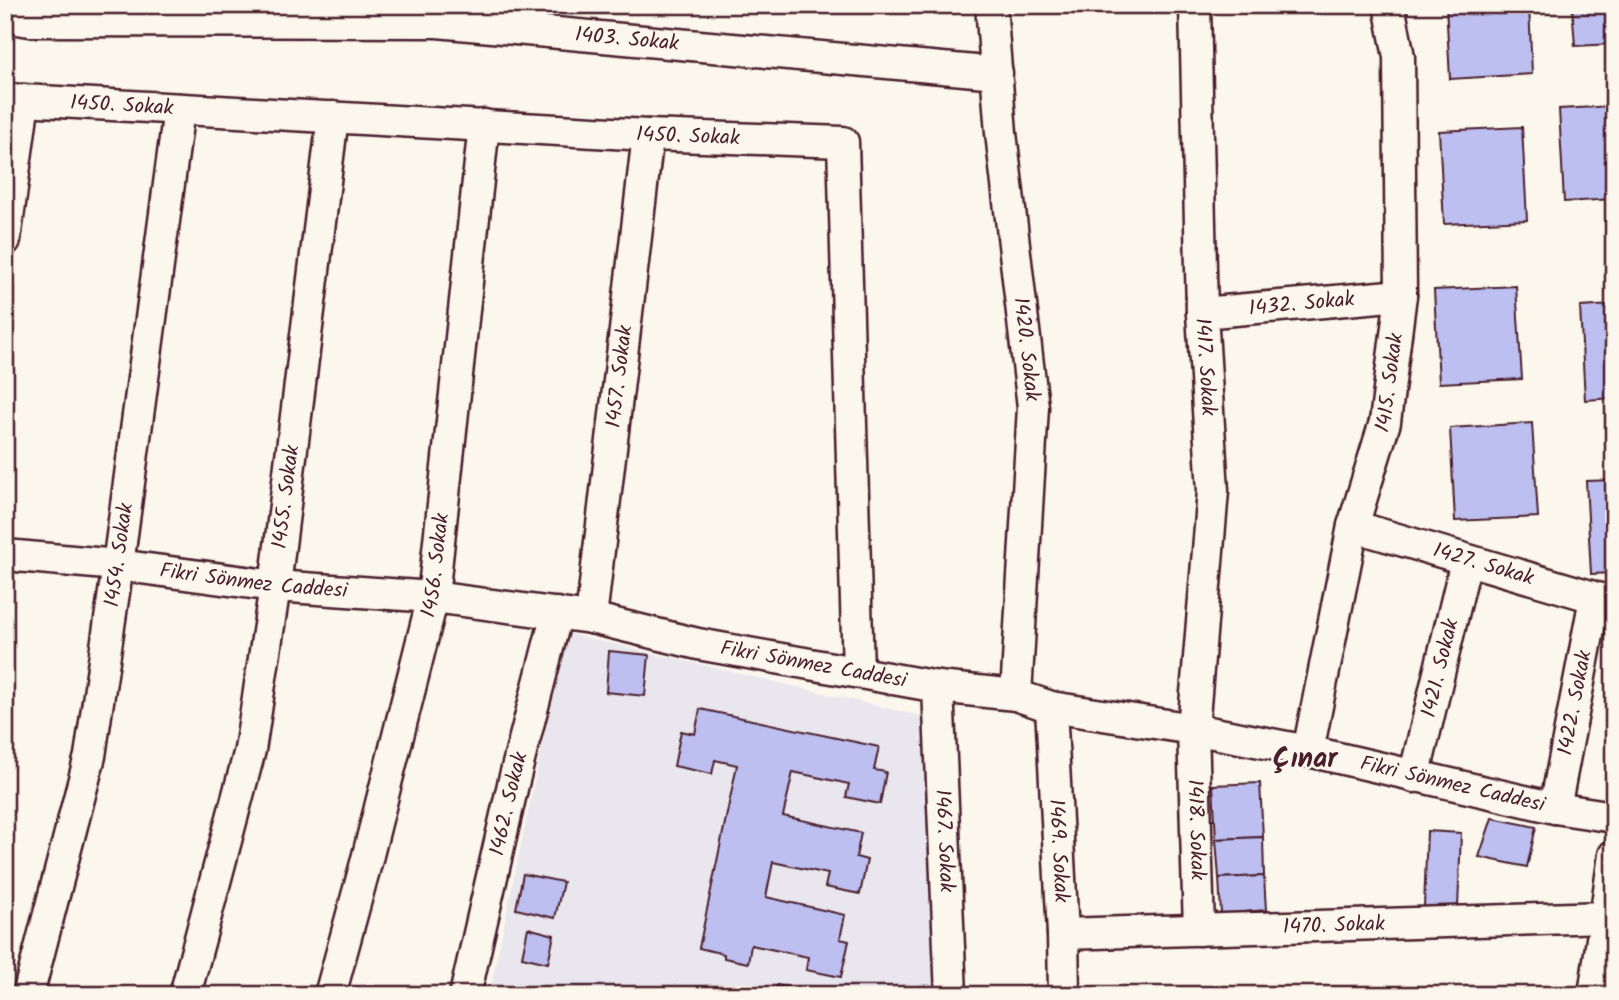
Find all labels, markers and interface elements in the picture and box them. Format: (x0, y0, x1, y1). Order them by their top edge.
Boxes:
street label: 1403. Sokak (573, 18, 680, 60)
street label: 1450. Sokak (69, 86, 175, 125)
street label: 1450. Sokak (635, 118, 740, 155)
street label: 1432. Sokak (1247, 283, 1356, 325)
street label: 1420. Sokak (1004, 295, 1049, 403)
street label: 1417. Sokak (1186, 317, 1225, 417)
street label: 1457. Sokak (597, 324, 642, 430)
street label: 1415. Sokak (1366, 331, 1413, 437)
street label: 1455. Sokak (263, 443, 309, 551)
street label: 1454. Sokak (96, 501, 143, 609)
street label: 1456. Sokak (412, 511, 458, 621)
street label: 1427. Sokak (1429, 534, 1538, 595)
street label: Fikri Sönmez Caddesi (158, 554, 350, 608)
street label: 1421. Sokak (1412, 615, 1468, 721)
street label: Fikri Sönmez Caddesi (718, 632, 910, 698)
street label: 1422. Sokak (1549, 647, 1601, 758)
district label: Çınar (1273, 737, 1339, 782)
street label: Fikri Sönmez Caddesi (1357, 747, 1549, 822)
street label: 1462. Sokak (481, 748, 537, 859)
street label: 1418. Sokak (1178, 779, 1214, 881)
street label: 1467. Sokak (926, 789, 963, 893)
street label: 1469. Sokak (1039, 798, 1078, 904)
street label: 1470. Sokak (1282, 907, 1386, 944)

